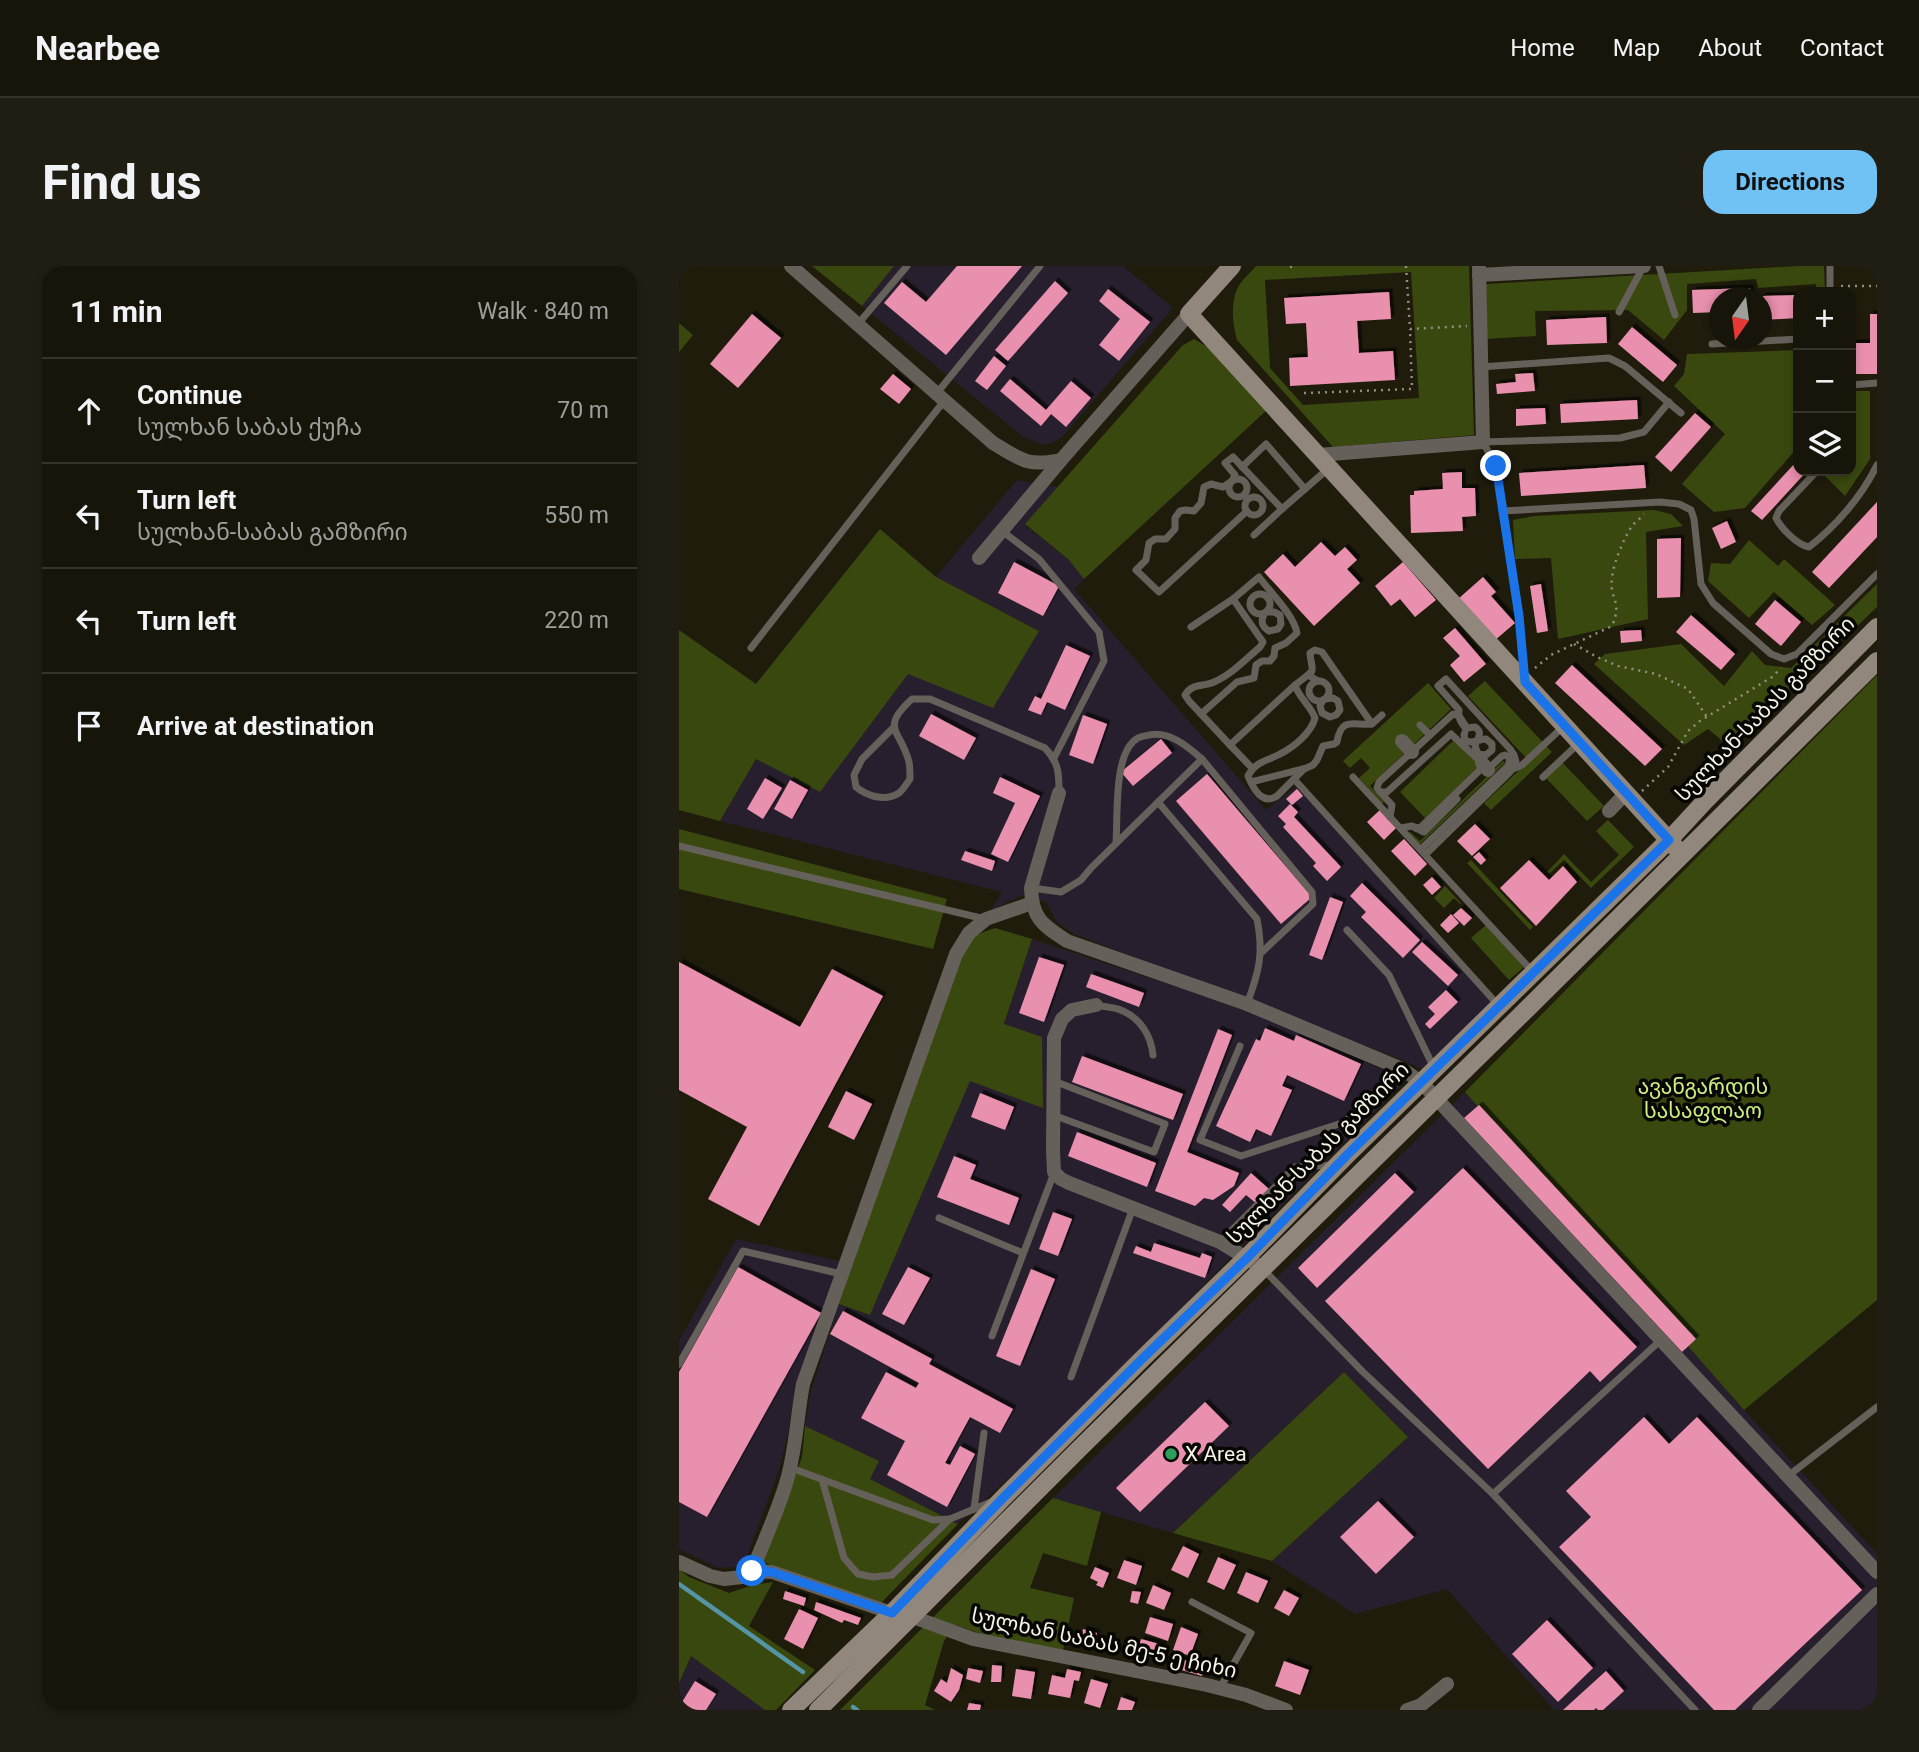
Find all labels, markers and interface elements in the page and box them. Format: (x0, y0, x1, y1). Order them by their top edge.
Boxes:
text: Nearbee (35, 29, 160, 68)
text: Home (1510, 34, 1575, 62)
text: Map (1613, 34, 1660, 62)
text: About (1698, 34, 1762, 62)
text: Contact (1800, 34, 1884, 62)
button: Directions (1703, 150, 1877, 214)
text: Find us (42, 154, 202, 211)
north arrow (1709, 287, 1772, 350)
map controls (1793, 287, 1856, 476)
button: + (1793, 287, 1856, 350)
text: 11 min (70, 294, 163, 329)
text: Walk · 840 m (477, 298, 609, 325)
button: − (1793, 350, 1856, 413)
text: Continue (137, 380, 242, 410)
icon: ahead (70, 392, 108, 430)
text: 70 m (557, 397, 609, 424)
button: layers (1793, 413, 1856, 476)
text: სულხან საბას ქუჩა (137, 414, 362, 441)
route end (1480, 450, 1511, 481)
text: Turn left (137, 485, 236, 515)
icon: left (70, 497, 108, 535)
text: 550 m (544, 502, 609, 529)
text: სულხან-საბას გამზირი (137, 519, 408, 546)
icon: left (70, 602, 108, 640)
text: Turn left (137, 606, 236, 636)
text: 220 m (544, 607, 609, 634)
street label: სულხან-საბას გამზირი (1670, 612, 1860, 807)
icon: arrive (70, 707, 108, 745)
text: Arrive at destination (137, 711, 374, 741)
street label: სულხან-საბას გამზირი (1222, 1057, 1415, 1250)
park label: ავანგარდის სასაფლაო (1638, 1075, 1768, 1124)
place label: X Area (1185, 1442, 1247, 1466)
marker: X Area (1163, 1446, 1179, 1462)
route start (736, 1555, 767, 1586)
street label: სულხან საბას მე-5 ე ჩიხი (969, 1603, 1239, 1684)

